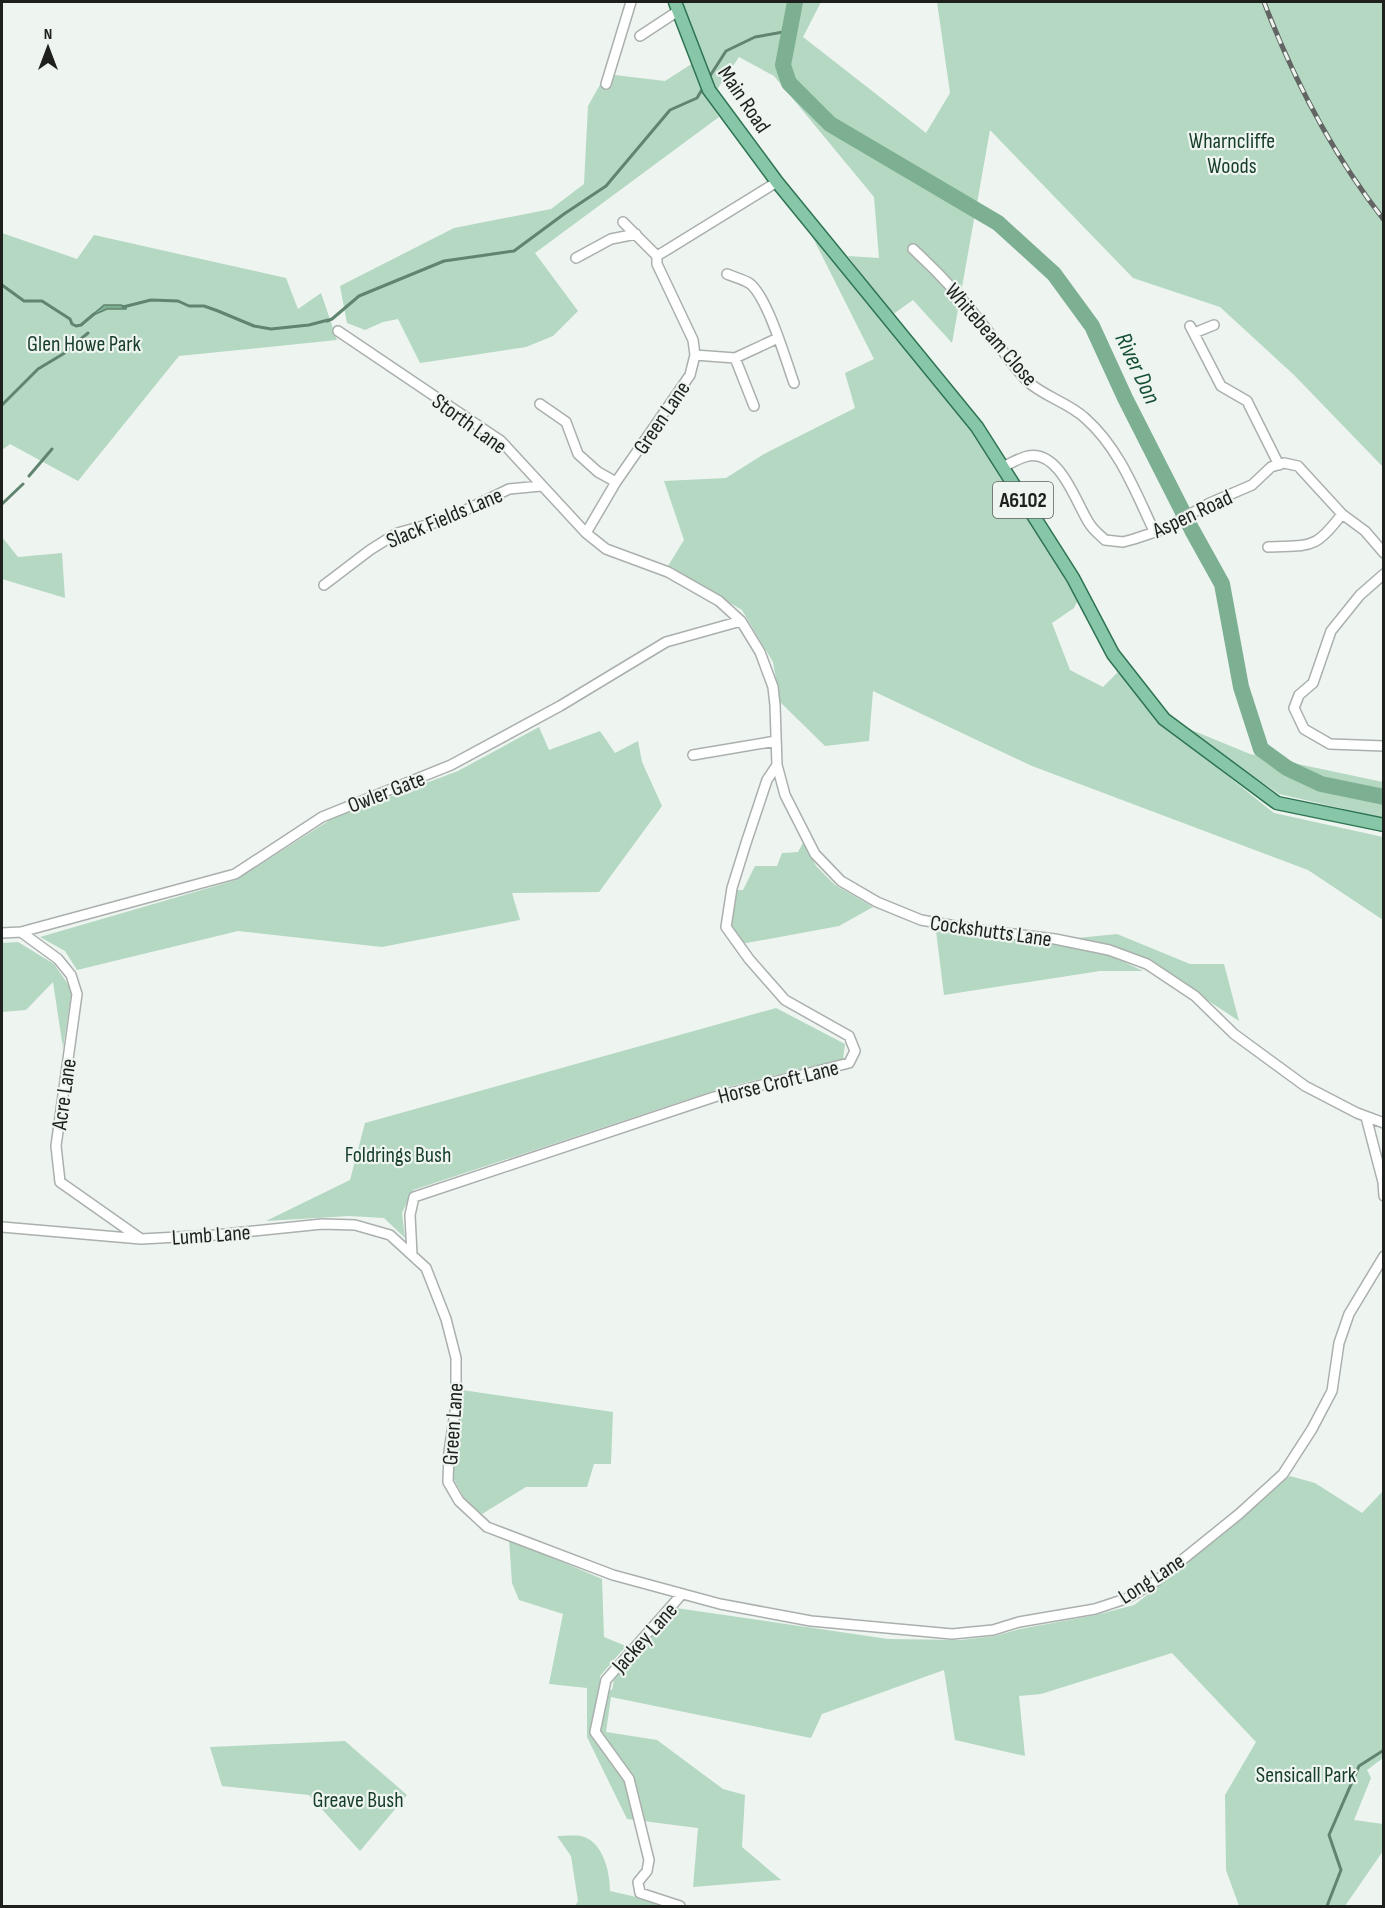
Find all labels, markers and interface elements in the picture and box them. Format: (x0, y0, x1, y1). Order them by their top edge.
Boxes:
north arrow (18, 18, 78, 78)
text: N (44, 25, 52, 44)
street label: Main Road (712, 61, 776, 139)
park label: Wharncliffe Woods (1189, 128, 1275, 180)
street label: Whitebeam Close (939, 278, 1043, 392)
water label: River Don (1108, 328, 1167, 408)
park label: Glen Howe Park (27, 331, 142, 358)
street label: Green Lane (628, 376, 696, 460)
street label: Storth Lane (426, 388, 512, 460)
street label: Slack Fields Lane (382, 482, 507, 555)
road number: A6102 (993, 482, 1053, 518)
street label: Aspen Road (1148, 484, 1237, 545)
street label: Owler Gate (344, 765, 429, 819)
street label: Cockshutts Lane (928, 910, 1053, 953)
street label: Horse Croft Lane (715, 1054, 842, 1111)
street label: Acre Lane (46, 1057, 83, 1133)
park label: Foldrings Bush (345, 1142, 451, 1169)
street label: Lumb Lane (171, 1219, 251, 1252)
street label: Green Lane (437, 1382, 470, 1466)
street label: Long Lane (1114, 1548, 1190, 1611)
street label: Jackey Lane (606, 1597, 684, 1680)
park label: Sensicall Park (1256, 1762, 1357, 1789)
park label: Greave Bush (312, 1787, 404, 1814)

